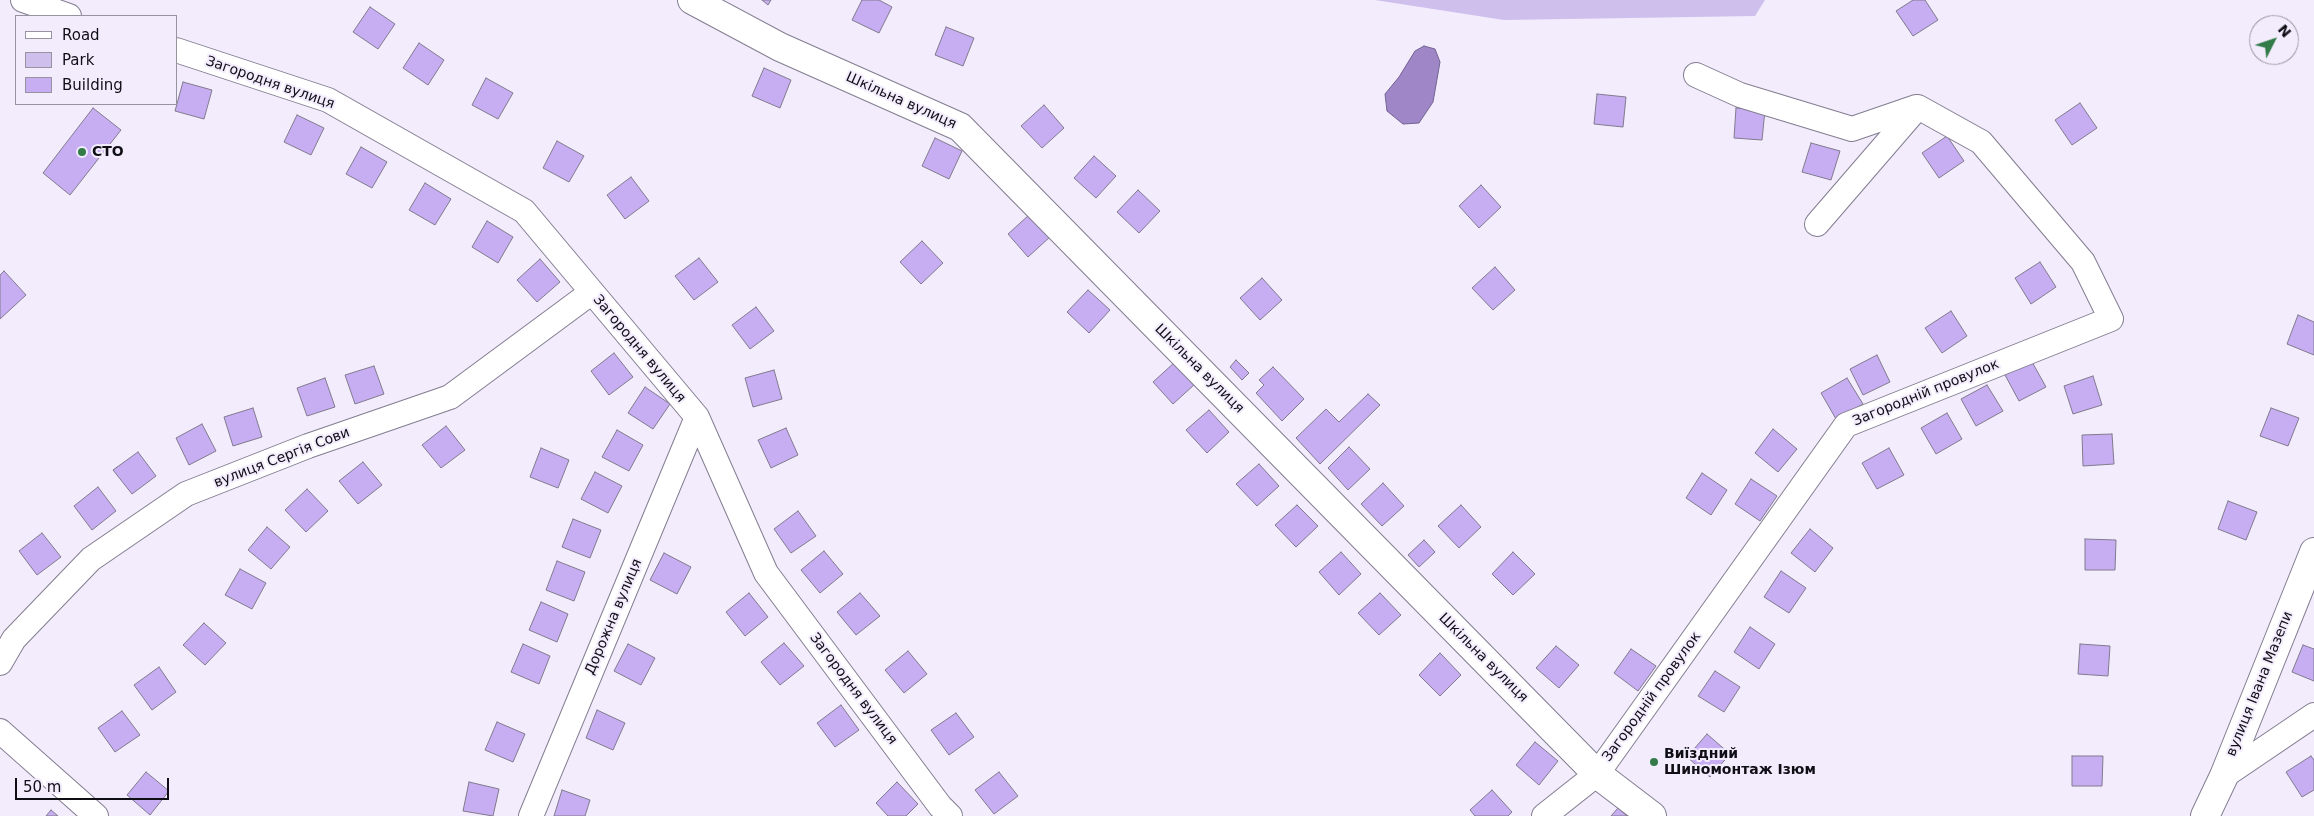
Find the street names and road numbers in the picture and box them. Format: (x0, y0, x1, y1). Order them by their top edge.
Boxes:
street label: Загородня вулиця (203, 53, 337, 113)
street label: Шкільна вулиця (843, 69, 959, 133)
street label: Загородня вулиця (589, 292, 689, 406)
street label: Шкільна вулиця (1151, 321, 1247, 417)
street label: Загородній провулок (1850, 356, 2002, 430)
street label: вулиця Сергія Сови (212, 424, 352, 492)
street label: Дорожна вулиця (582, 557, 646, 677)
street label: вулиця Івана Мазепи (2223, 609, 2297, 759)
street label: Шкільна вулиця (1435, 610, 1531, 706)
street label: Загородній провулок (1599, 629, 1705, 765)
street label: Загородня вулиця (806, 630, 900, 748)

